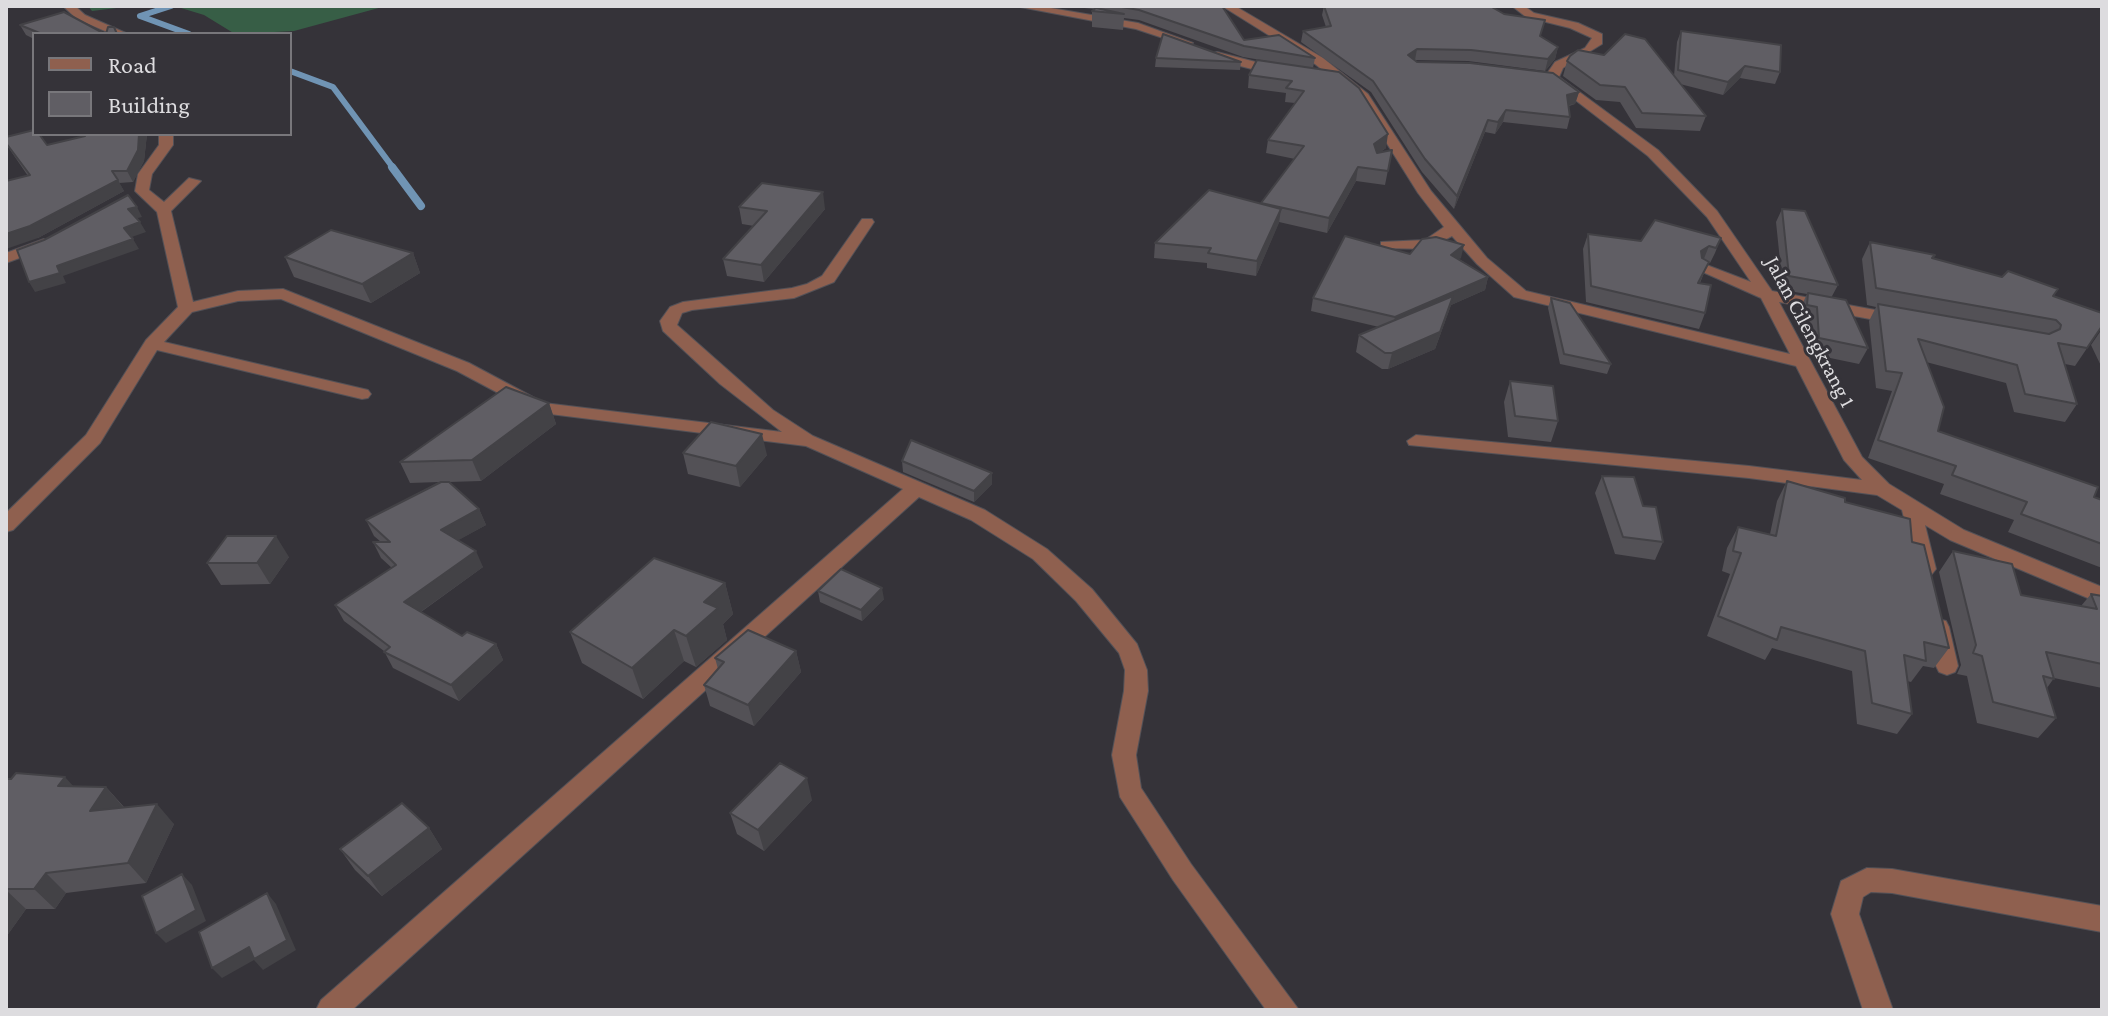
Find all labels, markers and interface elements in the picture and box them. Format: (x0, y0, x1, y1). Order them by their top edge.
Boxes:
legend (32, 32, 292, 136)
text: Road (108, 51, 157, 78)
text: Building (108, 91, 190, 118)
street label: Jalan Cilengkrang 1 (1759, 252, 1861, 412)

